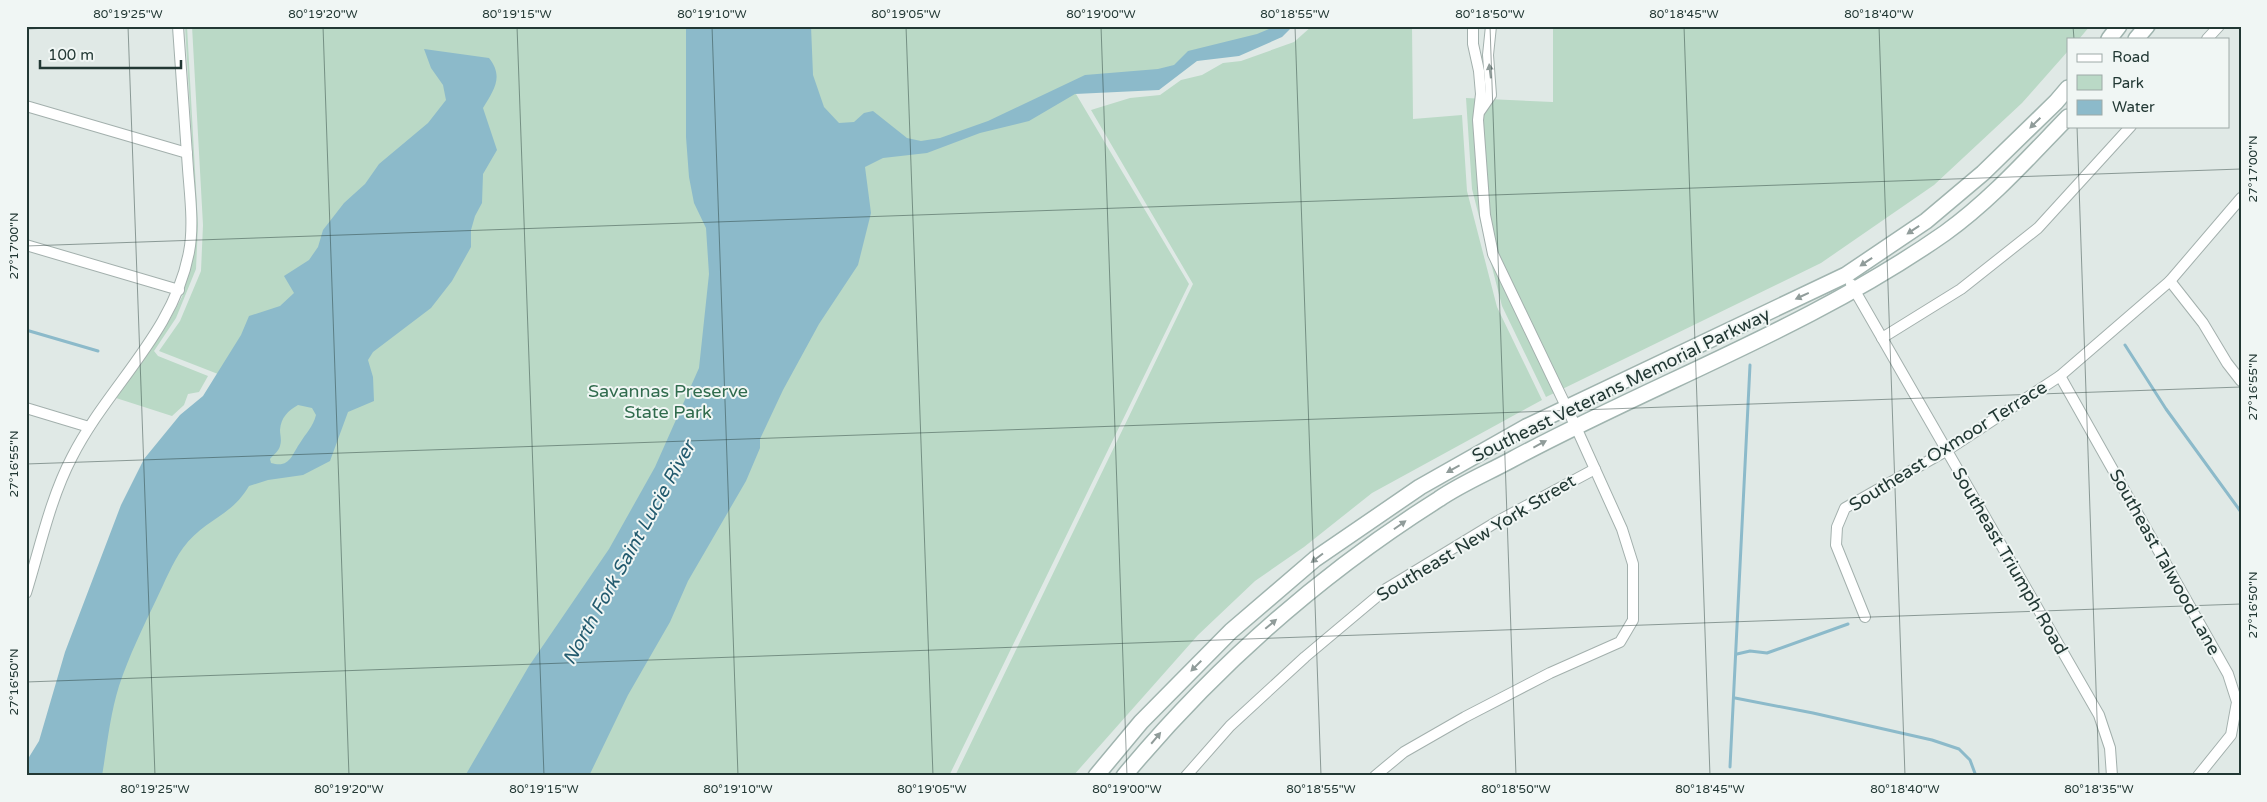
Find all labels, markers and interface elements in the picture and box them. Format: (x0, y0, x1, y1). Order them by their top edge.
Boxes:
text: 80°19'25"W (93, 7, 163, 21)
text: 80°19'20"W (288, 7, 358, 21)
text: 80°19'15"W (482, 7, 552, 21)
text: 80°19'10"W (677, 7, 747, 21)
text: 80°19'05"W (871, 7, 941, 21)
text: 80°19'00"W (1066, 7, 1136, 21)
text: 80°18'55"W (1260, 7, 1330, 21)
text: 80°18'50"W (1455, 7, 1525, 21)
text: 80°18'45"W (1649, 7, 1719, 21)
text: 80°18'40"W (1844, 7, 1914, 21)
scale bar (40, 38, 181, 70)
legend (2067, 38, 2230, 128)
text: 100 m (48, 46, 94, 64)
text: Road (2112, 48, 2150, 66)
one-way arrow (1486, 62, 1494, 78)
text: Park (2112, 74, 2144, 92)
text: Water (2112, 98, 2155, 116)
one-way arrow (2029, 117, 2041, 129)
text: 27°17'00"N (2246, 135, 2260, 203)
text: 27°17'00"N (7, 212, 21, 280)
one-way arrow (1906, 225, 1920, 235)
one-way arrow (1859, 257, 1872, 267)
one-way arrow (1795, 292, 1809, 300)
street label: Southeast Veterans Memorial Parkway (1468, 303, 1774, 467)
text: 27°16'55"N (2246, 353, 2260, 421)
street label: Southeast Oxmoor Terrace (1845, 376, 2051, 516)
park label: Savannas Preserve State Park (588, 380, 748, 423)
text: 27°16'55"N (7, 430, 21, 498)
water label: North Fork Saint Lucie River (558, 435, 701, 669)
one-way arrow (1533, 440, 1548, 448)
one-way arrow (1446, 464, 1459, 473)
street label: Southeast Triumph Road (1947, 464, 2073, 658)
street label: Southeast Talwood Lane (2105, 465, 2225, 659)
street label: Southeast New York Street (1372, 470, 1580, 606)
one-way arrow (1393, 520, 1407, 530)
one-way arrow (1311, 553, 1324, 564)
text: 27°16'50"N (2246, 571, 2260, 639)
one-way arrow (1264, 619, 1277, 630)
text: 27°16'50"N (7, 648, 21, 716)
one-way arrow (1190, 660, 1202, 672)
one-way arrow (1150, 732, 1161, 745)
text: 80°19'25"W (120, 782, 190, 796)
text: 80°19'20"W (314, 782, 384, 796)
text: 80°19'15"W (509, 782, 579, 796)
text: 80°19'10"W (703, 782, 773, 796)
text: 80°19'05"W (897, 782, 967, 796)
text: 80°19'00"W (1092, 782, 1162, 796)
text: 80°18'55"W (1286, 782, 1356, 796)
text: 80°18'50"W (1481, 782, 1551, 796)
text: 80°18'45"W (1675, 782, 1745, 796)
text: 80°18'40"W (1870, 782, 1940, 796)
text: 80°18'35"W (2064, 782, 2134, 796)

